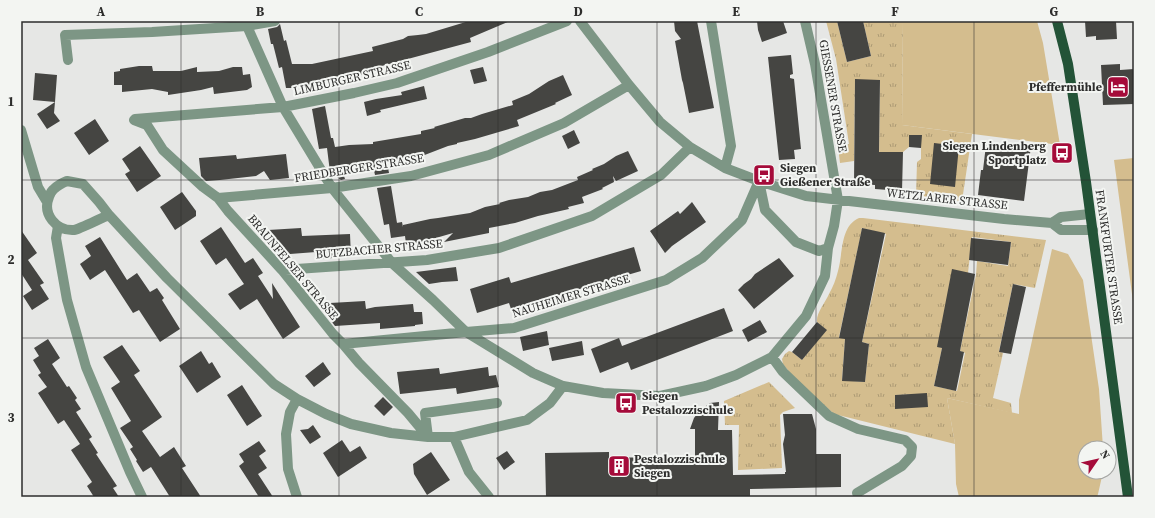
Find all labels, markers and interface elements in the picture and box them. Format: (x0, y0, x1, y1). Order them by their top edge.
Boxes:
text: A (97, 3, 106, 20)
text: B (256, 3, 265, 20)
text: C (415, 3, 423, 20)
text: D (573, 3, 583, 20)
text: E (732, 3, 740, 20)
text: F (891, 3, 899, 20)
text: G (1050, 3, 1059, 20)
street label: GIESSENER STRASSE (815, 38, 851, 154)
street label: LIMBURGER STRASSE (292, 57, 412, 99)
hotel icon: Pfeffermühle (1105, 74, 1131, 100)
place label: Pfeffermühle (1029, 79, 1102, 95)
text: 1 (7, 93, 15, 110)
place label: Siegen Lindenberg Sportplatz (942, 138, 1046, 168)
bus stop icon: Siegen Lindenberg Sportplatz (1049, 140, 1075, 166)
street label: FRIEDBERGER STRASSE (293, 150, 425, 186)
place label: Siegen Gießener Straße (780, 160, 871, 190)
bus stop icon: Siegen Gießener Straße (751, 162, 777, 188)
street label: WETZLARER STRASSE (886, 185, 1008, 213)
street label: FRANKFURTER STRASSE (1092, 189, 1126, 325)
street label: BRAUNFELSER STRASSE (244, 211, 342, 323)
street label: BUTZBACHER STRASSE (315, 235, 443, 263)
text: 2 (7, 251, 15, 268)
street label: NAUHEIMER STRASSE (510, 270, 632, 322)
place label: Siegen Pestalozzischule (642, 388, 733, 418)
bus stop icon: Siegen Pestalozzischule (613, 390, 639, 416)
text: 3 (7, 409, 15, 426)
north arrow (1077, 440, 1117, 480)
text: N (1096, 447, 1113, 462)
place label: Pestalozzischule Siegen (634, 451, 725, 481)
building icon: Pestalozzischule Siegen (606, 453, 632, 479)

